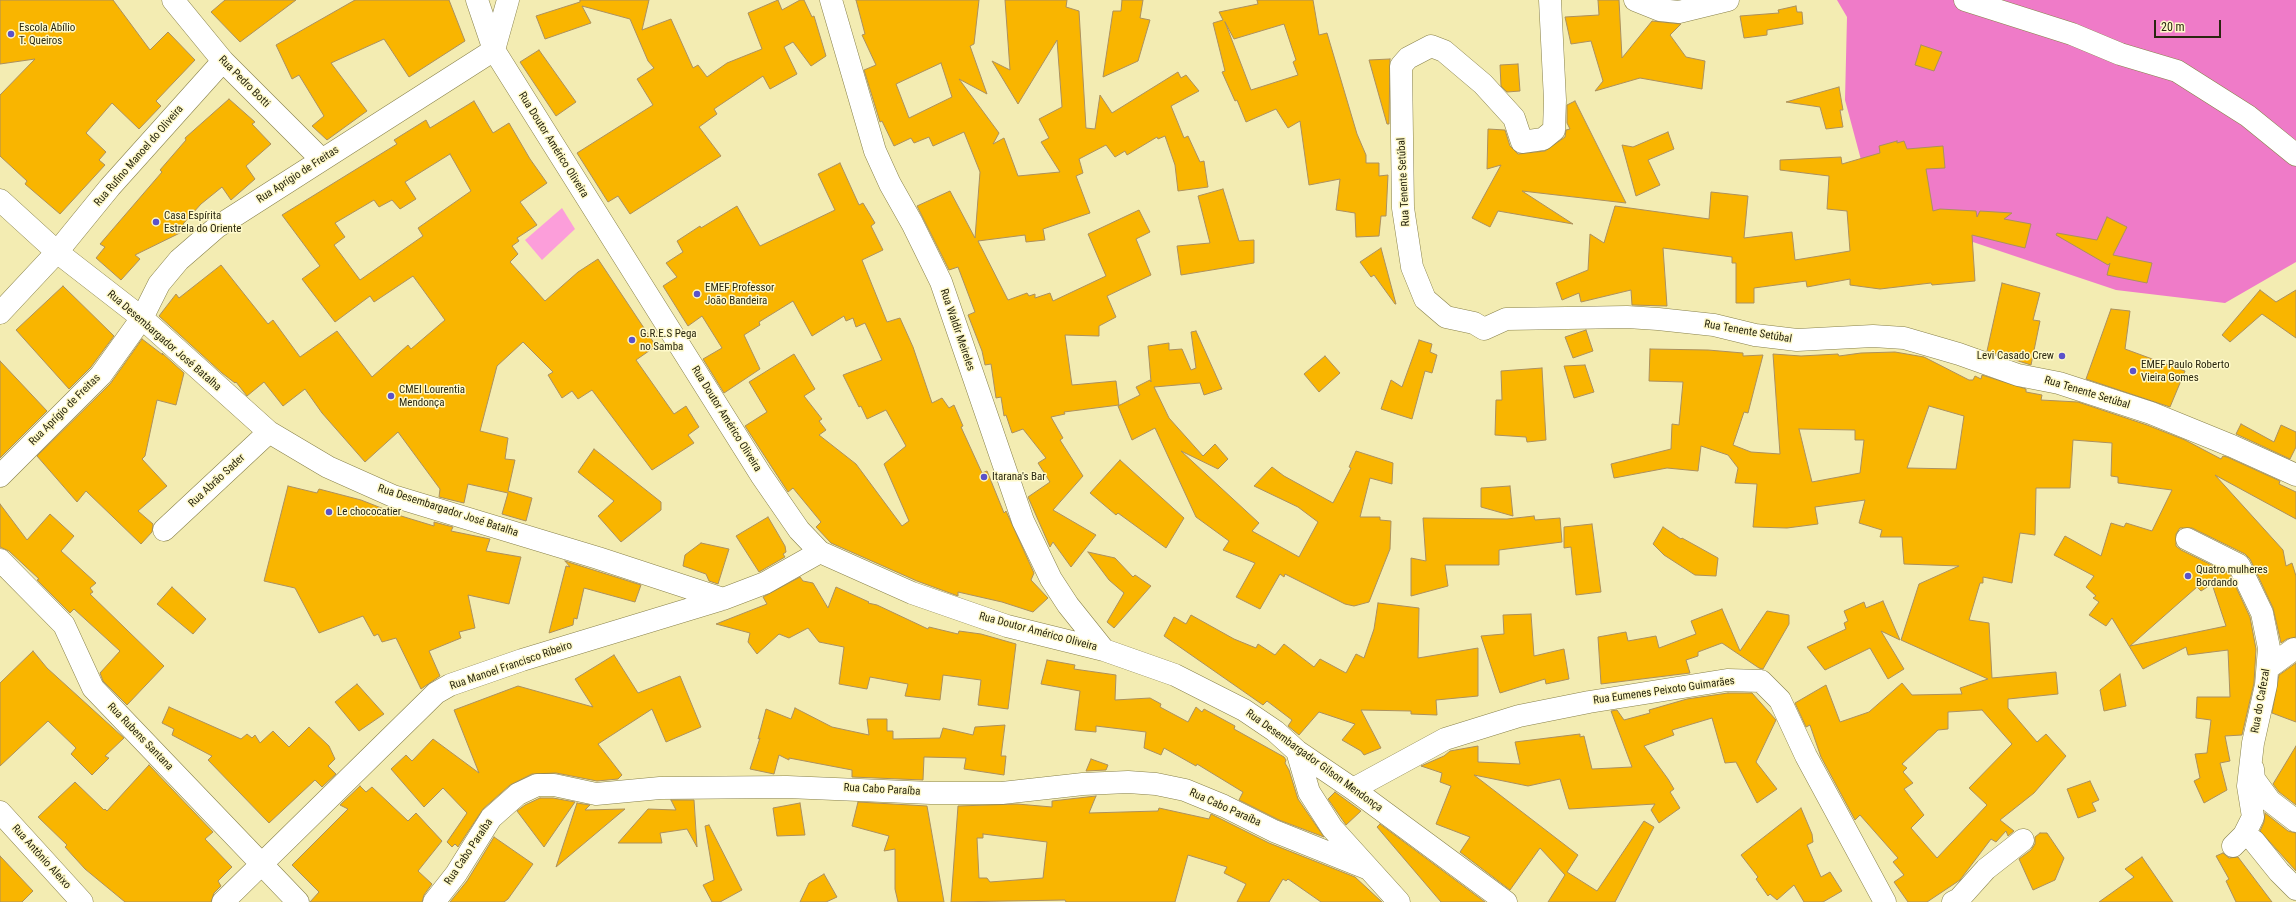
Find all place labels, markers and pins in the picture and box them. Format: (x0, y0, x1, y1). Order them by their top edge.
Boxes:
place label: Escola Abílio T. Queiros (19, 21, 75, 47)
marker: Escola Abílio T. Queiros (6, 29, 16, 39)
place label: Casa Espírita Estrela do Oriente (164, 209, 241, 235)
marker: Casa Espírita Estrela do Oriente (151, 217, 161, 227)
place label: EMEF Professor João Bandeira (705, 281, 774, 307)
marker: EMEF Professor João Bandeira (692, 289, 702, 299)
place label: G.R.E.S Pega no Samba (640, 327, 697, 353)
marker: G.R.E.S Pega no Samba (627, 335, 637, 345)
place label: Levi Casado Crew (1977, 349, 2054, 363)
marker: Levi Casado Crew (2057, 351, 2067, 361)
place label: EMEF Paulo Roberto Vieira Gomes (2141, 358, 2229, 384)
marker: EMEF Paulo Roberto Vieira Gomes (2128, 366, 2138, 376)
place label: CMEI Lourentia Mendonça (399, 383, 465, 409)
marker: CMEI Lourentia Mendonça (386, 391, 396, 401)
place label: Itarana's Bar (992, 470, 1046, 484)
marker: Itarana's Bar (979, 472, 989, 482)
place label: Le chococatier (337, 505, 401, 519)
marker: Le chococatier (324, 507, 334, 517)
place label: Quatro mulheres Bordando (2196, 563, 2268, 589)
marker: Quatro mulheres Bordando (2183, 571, 2193, 581)

